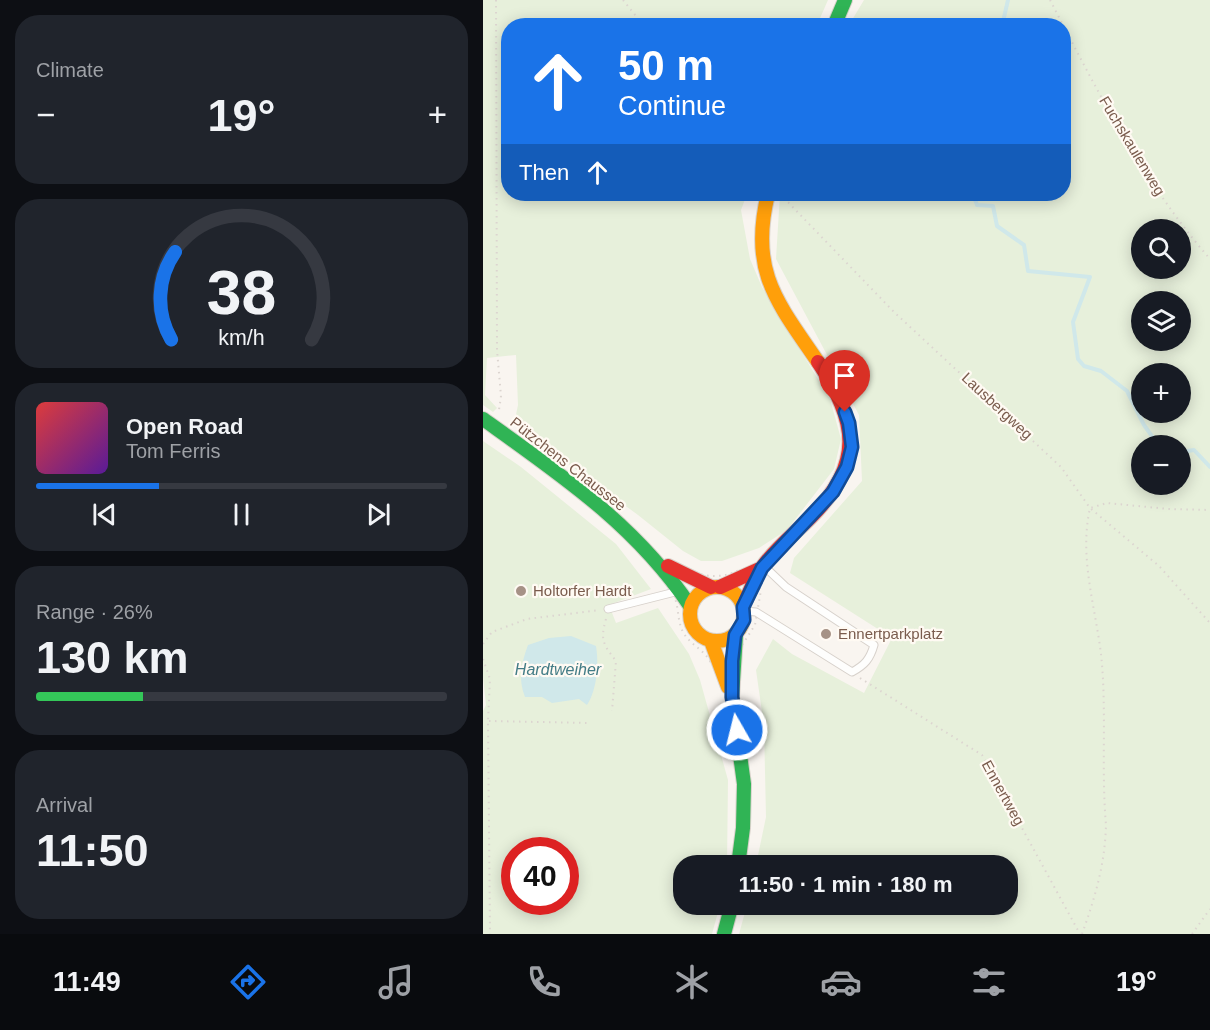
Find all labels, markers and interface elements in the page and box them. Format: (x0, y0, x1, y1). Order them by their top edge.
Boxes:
icon: ahead (519, 42, 597, 120)
text: 50 m (618, 42, 714, 89)
text: Climate (36, 59, 104, 81)
text: 19° (207, 90, 276, 141)
text: Continue (618, 91, 726, 121)
street label: Fuchskaulenweg (1096, 93, 1169, 198)
text: − (36, 96, 55, 133)
text: + (428, 96, 447, 133)
icon: ahead (581, 156, 614, 189)
text: Then (519, 160, 569, 185)
map controls (1131, 219, 1191, 495)
button: search (1131, 219, 1191, 279)
text: 38 (207, 258, 276, 327)
button: layers (1131, 291, 1191, 351)
text: km/h (218, 327, 265, 351)
pin (819, 350, 870, 412)
icon: arrive (828, 359, 861, 392)
button: + (1131, 363, 1191, 423)
street label: Lausbergweg (959, 369, 1036, 443)
street label: Pützchens Chaussee (507, 413, 629, 514)
text: Open Road (126, 414, 243, 439)
button: − (1131, 435, 1191, 495)
text: Tom Ferris (126, 440, 220, 462)
icon: previous (88, 498, 121, 531)
icon: pause (225, 498, 258, 531)
icon: next (362, 498, 395, 531)
place label: Holtorfer Hardt (533, 582, 632, 599)
marker: Holtorfer Hardt (514, 584, 528, 598)
text: Range · 26% (36, 601, 153, 623)
place label: Ennertparkplatz (838, 625, 943, 642)
marker: Ennertparkplatz (819, 627, 833, 641)
text: 130 km (36, 632, 189, 683)
water label: Hardtweiher (515, 661, 602, 678)
position arrow (705, 698, 769, 762)
street label: Ennertweg (979, 757, 1028, 828)
text: Arrival (36, 794, 93, 816)
text: 11:50 (36, 825, 149, 876)
speed limit sign: 40 (501, 837, 579, 915)
text: 11:50 · 1 min · 180 m (739, 872, 953, 897)
icon: directions (227, 961, 269, 1003)
icon: music (375, 961, 417, 1003)
icon: phone (523, 961, 565, 1003)
icon: climate (671, 961, 713, 1003)
icon: car (820, 961, 862, 1003)
icon: filters (968, 961, 1010, 1003)
text: 11:49 (53, 967, 121, 997)
text: 19° (1116, 967, 1157, 997)

